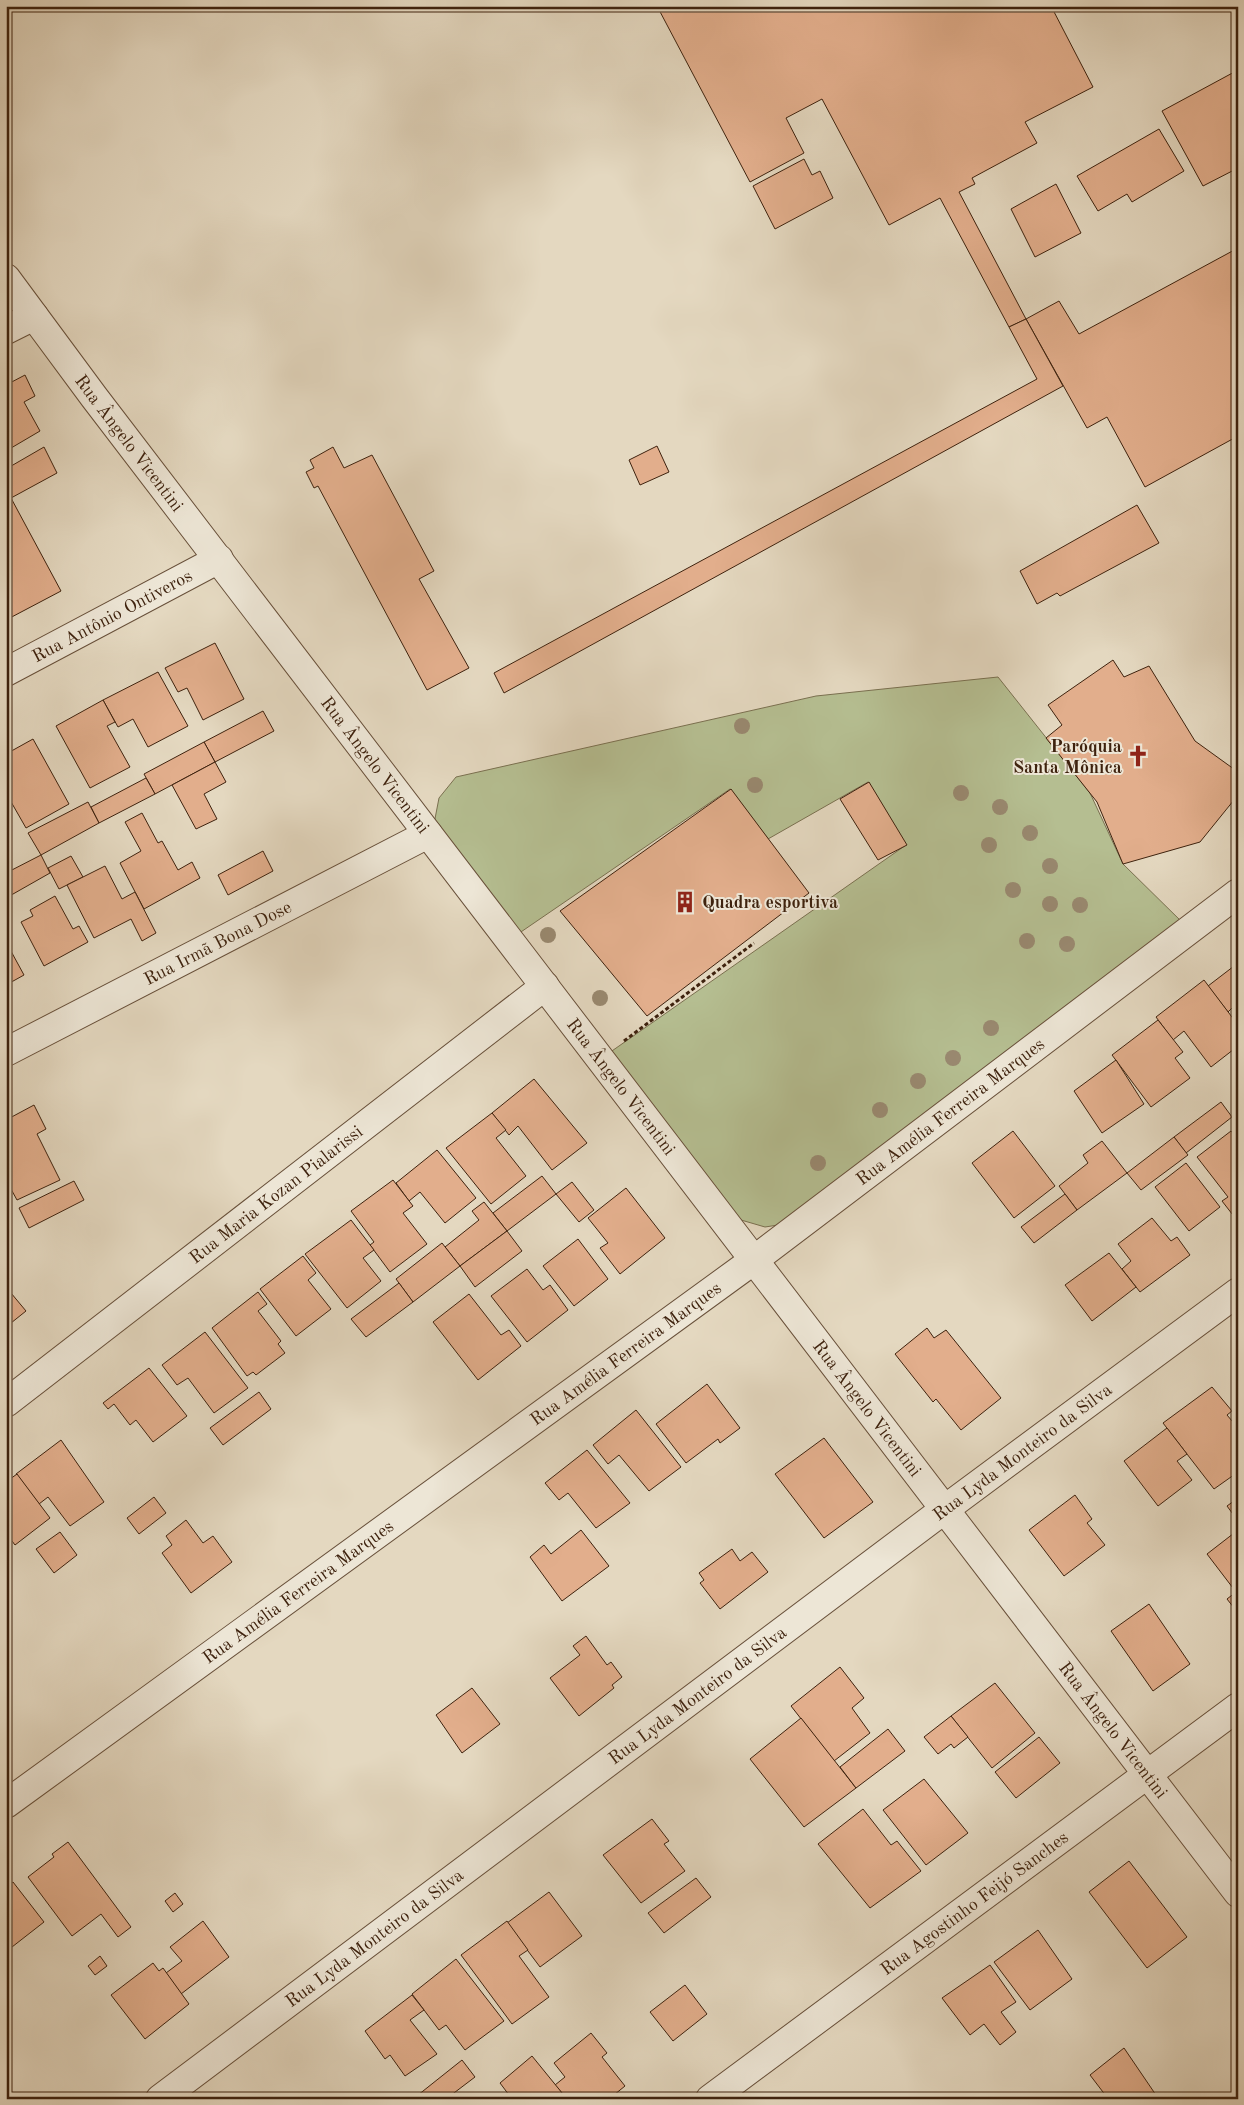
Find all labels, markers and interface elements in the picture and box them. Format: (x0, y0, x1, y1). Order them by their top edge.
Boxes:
street label: Rua Ângelo Vicentini (71, 372, 186, 515)
street label: Rua Antônio Ontiveros (29, 567, 196, 666)
street label: Rua Ângelo Vicentini (317, 694, 432, 837)
place label: Paróquia Santa Mônica (1013, 738, 1122, 777)
church icon: Paróquia Santa Mônica (1125, 743, 1151, 769)
building icon: Quadra esportiva (672, 889, 698, 915)
place label: Quadra esportiva (702, 894, 838, 912)
street label: Rua Irmã Bona Dose (141, 898, 295, 989)
street label: Rua Ângelo Vicentini (563, 1016, 678, 1159)
street label: Rua Amélia Ferreira Marques (853, 1035, 1048, 1189)
street label: Rua Maria Kozan Pialarissi (186, 1123, 366, 1268)
street label: Rua Amélia Ferreira Marques (527, 1279, 725, 1430)
street label: Rua Ângelo Vicentini (809, 1337, 924, 1481)
street label: Rua Lyda Monteiro da Silva (930, 1381, 1116, 1525)
street label: Rua Amélia Ferreira Marques (200, 1517, 397, 1668)
street label: Rua Lyda Monteiro da Silva (606, 1624, 790, 1769)
street label: Rua Ângelo Vicentini (1055, 1659, 1170, 1802)
street label: Rua Agostinho Feijó Sanches (878, 1828, 1072, 1979)
street label: Rua Lyda Monteiro da Silva (283, 1866, 467, 2011)

